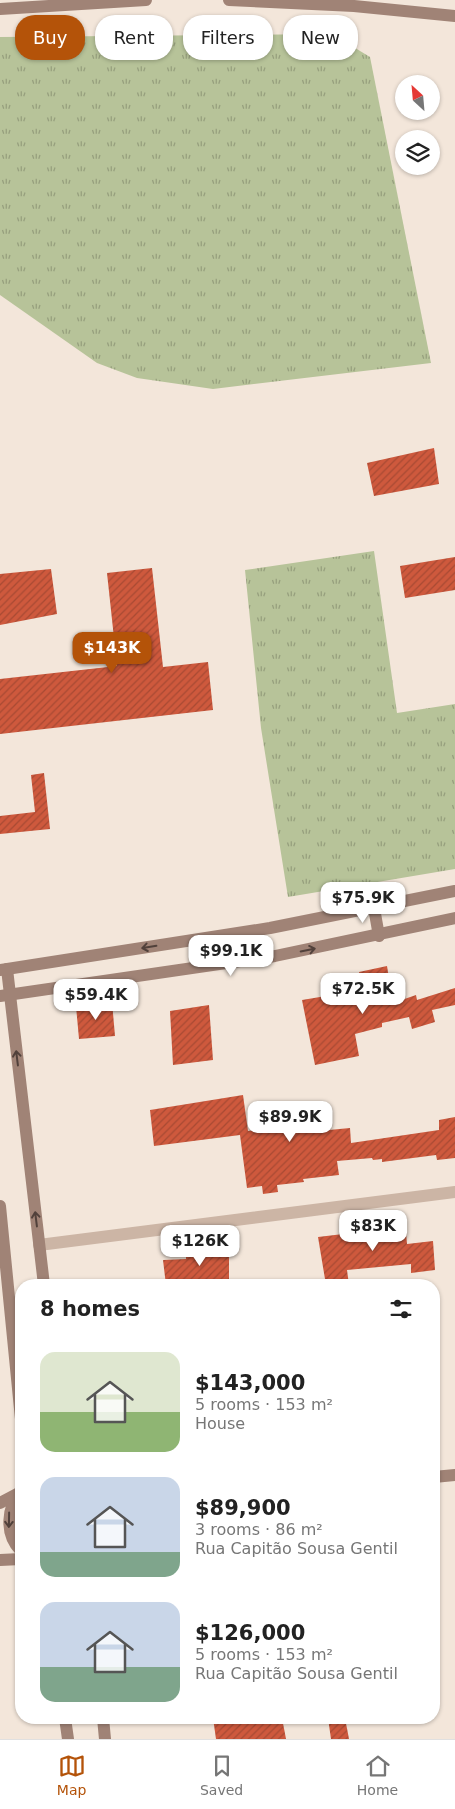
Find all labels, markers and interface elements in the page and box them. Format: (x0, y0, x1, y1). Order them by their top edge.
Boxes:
chip: Buy (15, 15, 85, 60)
chip: Rent (95, 15, 173, 60)
chip: Filters (183, 15, 273, 60)
chip: New (283, 15, 358, 60)
north arrow (395, 75, 440, 120)
map controls (395, 75, 440, 175)
button: layers (395, 130, 440, 175)
pin: $143K (77, 632, 147, 674)
text: $143K (84, 638, 140, 657)
pin: $75.9K (322, 882, 404, 924)
text: $75.9K (331, 888, 395, 907)
pin: $99.1K (190, 934, 272, 977)
text: $99.1K (199, 941, 263, 960)
one-way arrow (141, 942, 157, 952)
one-way arrow (299, 944, 315, 954)
pin: $72.5K (322, 972, 404, 1015)
pin: $59.4K (55, 978, 137, 1021)
text: $72.5K (331, 979, 395, 998)
text: $59.4K (64, 985, 128, 1004)
one-way arrow (12, 1050, 22, 1066)
pin: $89.9K (249, 1100, 331, 1143)
text: $89.9K (258, 1107, 322, 1126)
pin: $83K (343, 1210, 403, 1252)
one-way arrow (31, 1211, 41, 1227)
text: $83K (350, 1216, 396, 1235)
pin: $126K (165, 1224, 235, 1267)
text: $126K (172, 1231, 228, 1250)
icon: filters (387, 1295, 415, 1323)
text: 8 homes (40, 1297, 140, 1321)
text: $143,000 (195, 1371, 305, 1395)
icon: home (80, 1372, 140, 1432)
text: 5 rooms · 153 m² (195, 1395, 333, 1414)
text: House (195, 1414, 245, 1433)
text: $89,900 (195, 1496, 291, 1520)
icon: home (80, 1497, 140, 1557)
one-way arrow (5, 1512, 14, 1528)
text: 3 rooms · 86 m² (195, 1520, 323, 1539)
text: Rua Capitão Sousa Gentil (195, 1539, 398, 1558)
text: $126,000 (195, 1621, 305, 1645)
icon: home (80, 1622, 140, 1682)
text: 5 rooms · 153 m² (195, 1645, 333, 1664)
text: Rua Capitão Sousa Gentil (195, 1664, 398, 1683)
tab: Map (57, 1752, 86, 1798)
tab: Saved (200, 1752, 243, 1798)
tab: Home (357, 1752, 398, 1798)

